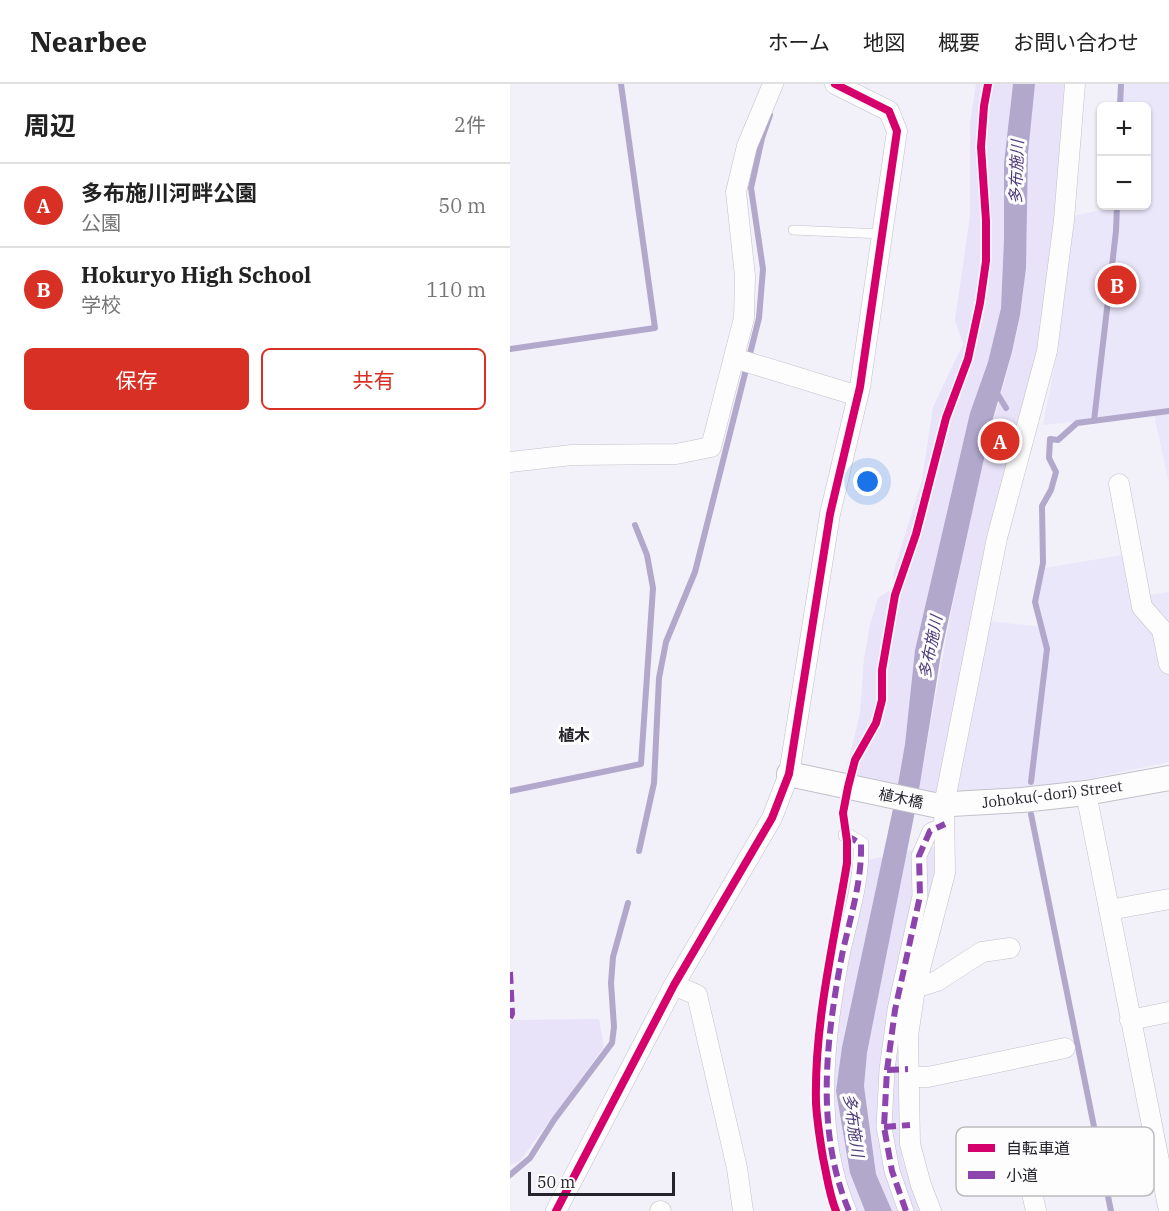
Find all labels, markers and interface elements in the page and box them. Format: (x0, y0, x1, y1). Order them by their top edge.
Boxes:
text: Nearbee (30, 23, 147, 60)
text: ホーム (768, 28, 830, 56)
text: 地図 (863, 28, 905, 56)
text: 概要 (938, 28, 980, 56)
text: お問い合わせ (1013, 28, 1139, 56)
map controls (1097, 102, 1151, 210)
button: + (1097, 102, 1151, 156)
text: 周辺 (24, 108, 76, 142)
text: 2件 (454, 111, 486, 138)
water label: 多布施川 (1005, 138, 1027, 204)
button: − (1097, 156, 1151, 210)
text: 多布施川河畔公園 (81, 178, 257, 207)
text: A (37, 192, 50, 219)
text: 50 m (438, 192, 486, 219)
text: 公園 (81, 209, 121, 236)
text: Hokuryo High School (81, 260, 311, 289)
pin: B (1098, 262, 1136, 308)
text: B (36, 276, 51, 303)
text: 110 m (426, 276, 486, 303)
text: 学校 (81, 291, 121, 318)
button: 保存 (24, 348, 249, 410)
button: 共有 (261, 348, 486, 410)
pin: A (980, 418, 1020, 464)
your location (853, 467, 882, 496)
water label: 多布施川 (914, 612, 946, 680)
district label: 植木 (558, 725, 590, 745)
street label: Johoku(-dori) Street (981, 776, 1123, 812)
street label: 植木橋 (877, 784, 925, 812)
water label: 多布施川 (840, 1092, 869, 1160)
legend (956, 1127, 1154, 1196)
text: 自転車道 (1006, 1138, 1070, 1158)
text: 小道 (1006, 1165, 1038, 1185)
scale bar (528, 1169, 675, 1196)
text: 50 m (537, 1172, 575, 1192)

